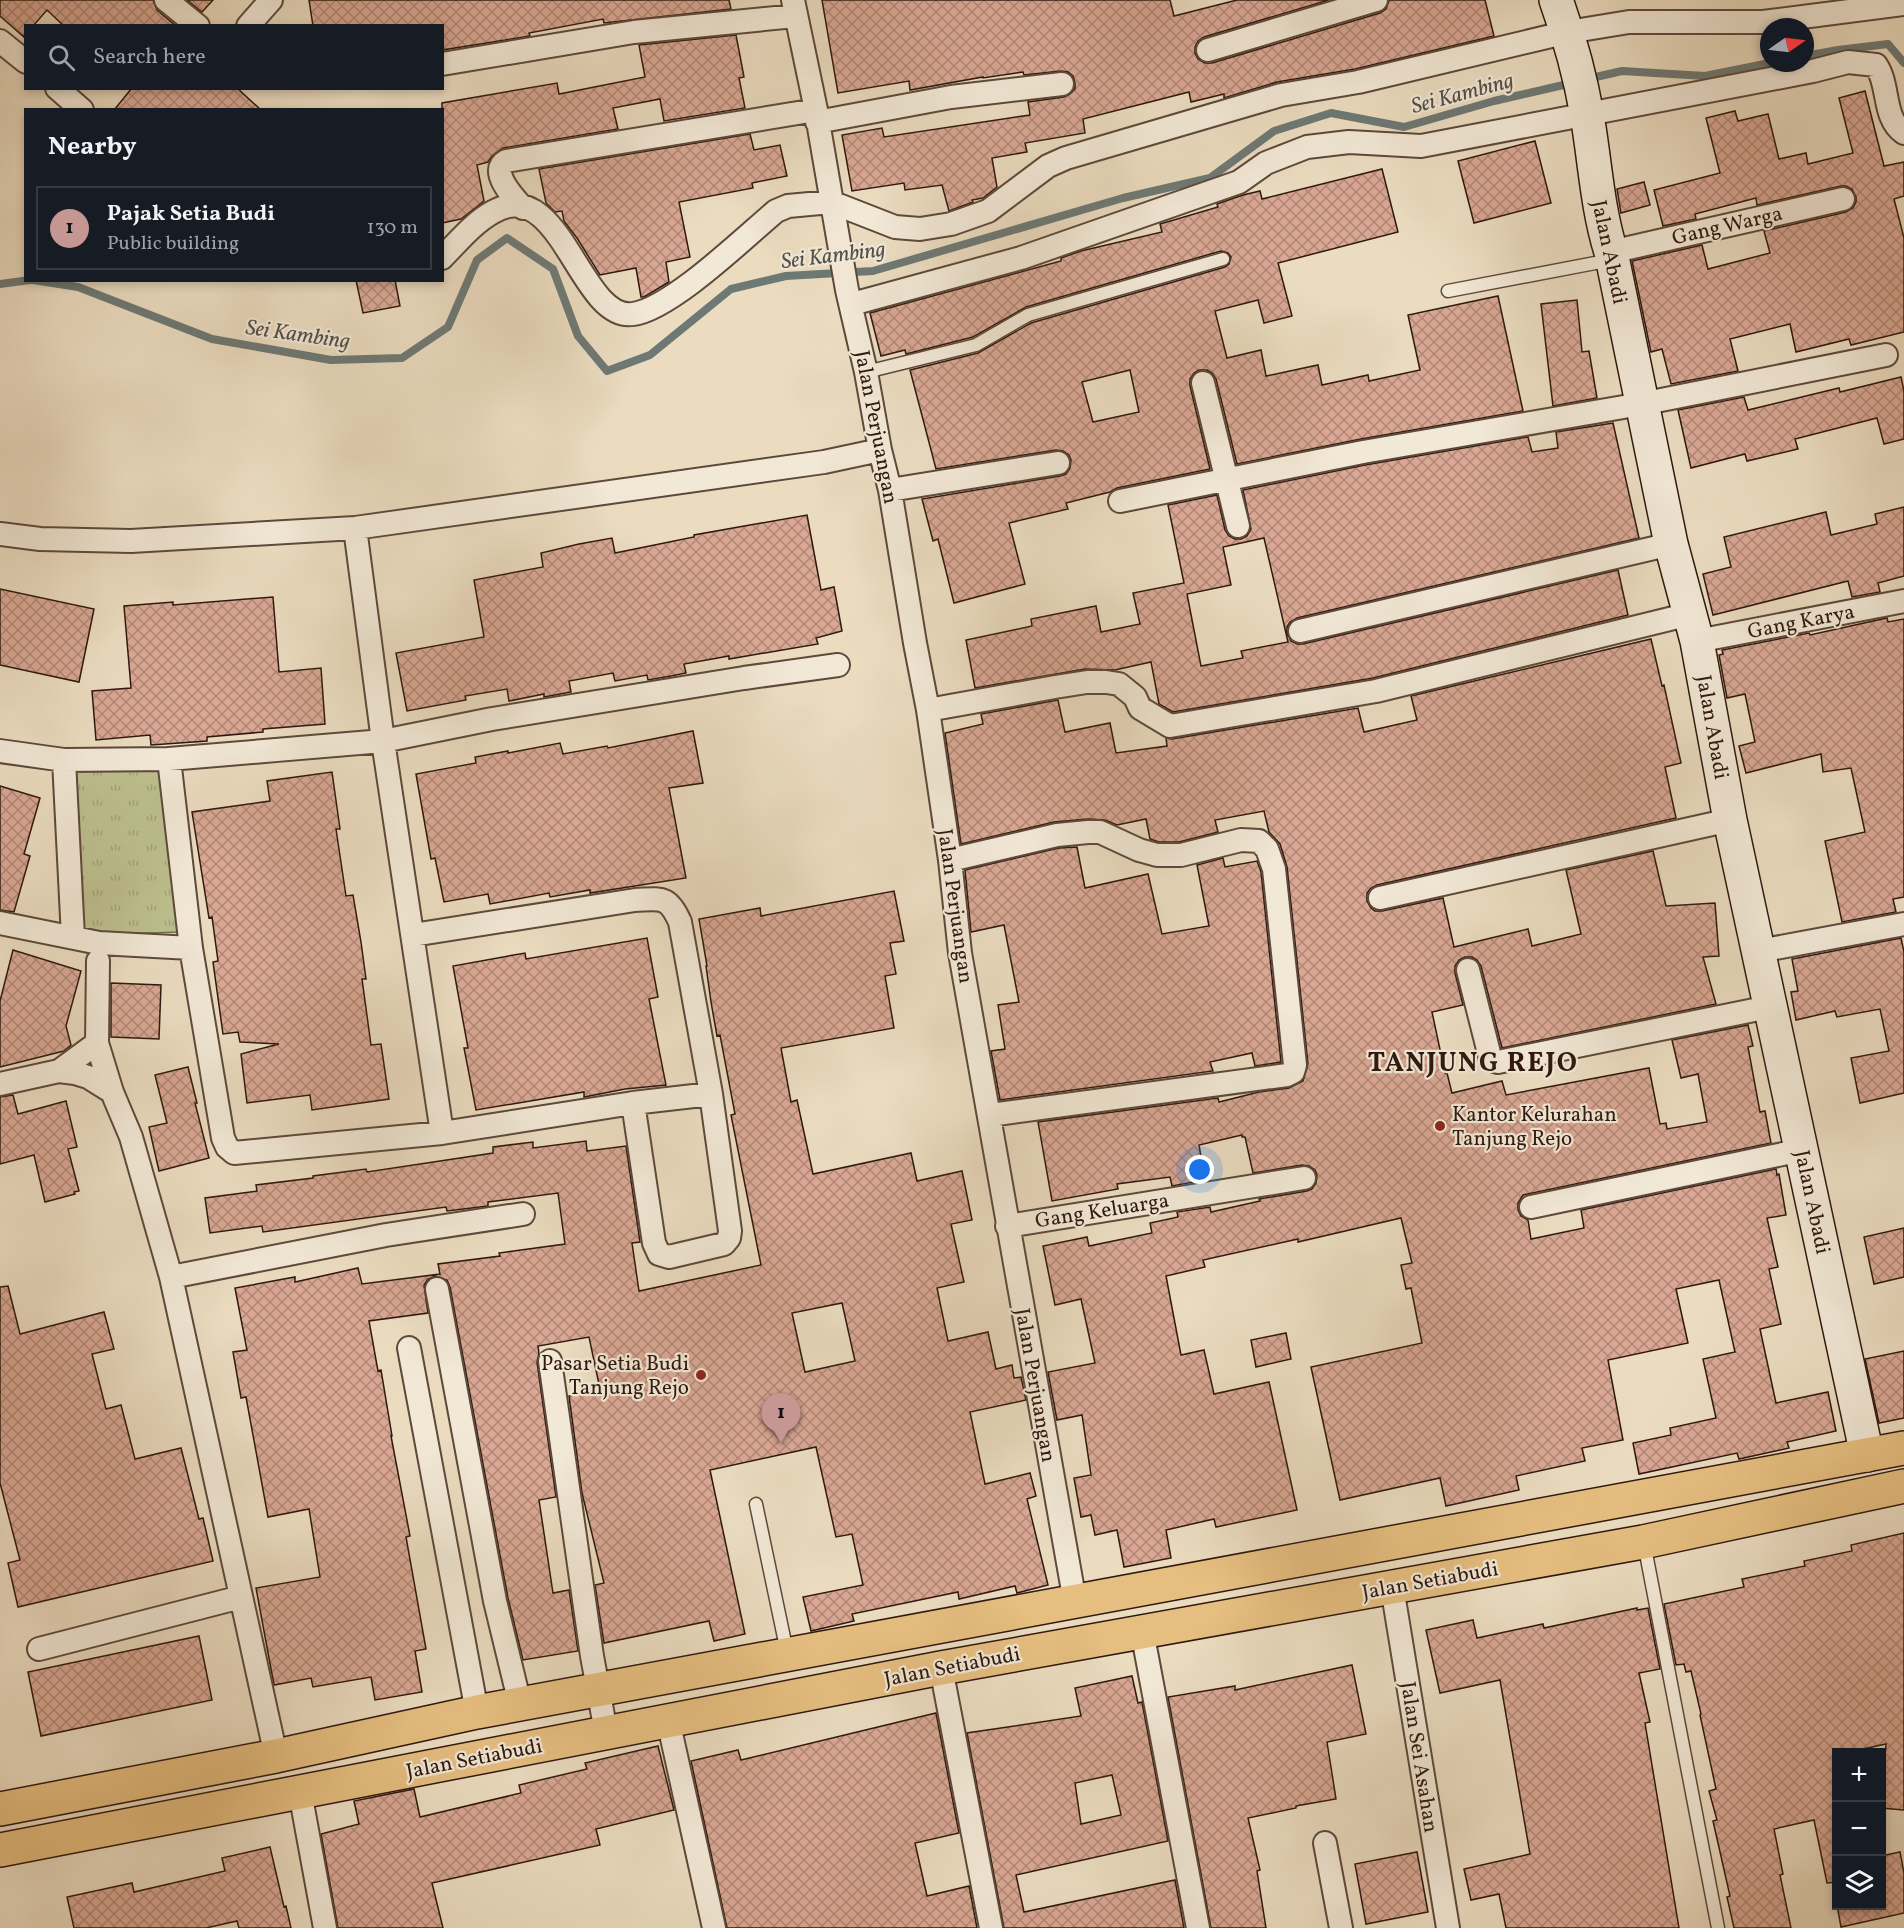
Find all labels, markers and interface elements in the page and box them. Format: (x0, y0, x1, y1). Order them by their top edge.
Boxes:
north arrow (1760, 18, 1814, 72)
search box (24, 24, 444, 90)
icon: search (45, 41, 78, 74)
text: Search here (93, 42, 206, 73)
water label: Sei Kambing (1408, 66, 1518, 123)
text: Nearby (48, 129, 137, 165)
street label: Jalan Abadi (1583, 198, 1634, 307)
text: Pajak Setia Budi (107, 199, 275, 230)
street label: Gang Warga (1669, 200, 1785, 253)
text: 1 (65, 214, 74, 242)
text: 130 m (367, 214, 418, 242)
text: Public building (107, 230, 239, 258)
water label: Sei Kambing (779, 235, 887, 278)
water label: Sei Kambing (244, 313, 352, 358)
street label: Jalan Perjuangan (846, 348, 905, 507)
street label: Gang Karya (1745, 598, 1857, 647)
street label: Jalan Abadi (1688, 673, 1735, 782)
street label: Jalan Perjuangan (929, 827, 980, 985)
district label: TANJUNG REJO (1368, 1045, 1578, 1083)
place label: Kantor Kelurahan Tanjung Rejo (1452, 1101, 1617, 1154)
marker: Kantor Kelurahan Tanjung Rejo (1433, 1119, 1447, 1133)
street label: Jalan Abadi (1786, 1148, 1837, 1257)
your location (1185, 1155, 1214, 1184)
street label: Gang Keluarga (1033, 1187, 1171, 1236)
street label: Jalan Perjuangan (1007, 1306, 1062, 1465)
place label: Pasar Setia Budi Tanjung Rejo (541, 1350, 689, 1403)
marker: Pasar Setia Budi Tanjung Rejo (694, 1368, 708, 1382)
pin: 1 (762, 1394, 800, 1443)
street label: Jalan Setiabudi (1360, 1555, 1501, 1608)
street label: Jalan Setiabudi (882, 1640, 1023, 1695)
street label: Jalan Sei Asahan (1392, 1680, 1445, 1835)
street label: Jalan Setiabudi (404, 1732, 545, 1787)
map controls (1832, 1748, 1886, 1910)
button: + (1832, 1748, 1886, 1802)
button: − (1832, 1802, 1886, 1856)
button: layers (1832, 1856, 1886, 1910)

